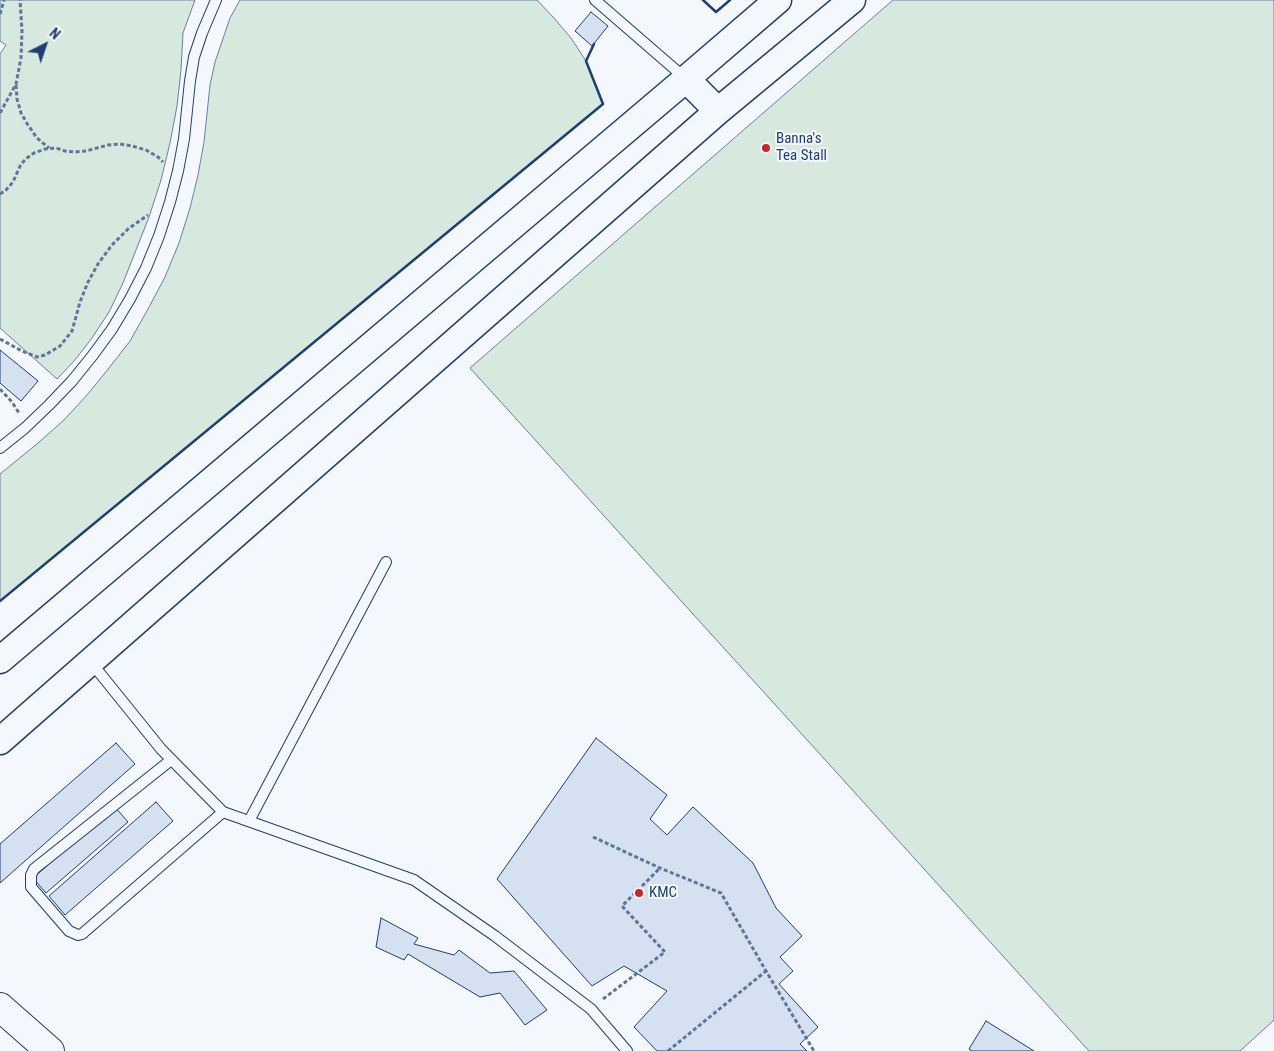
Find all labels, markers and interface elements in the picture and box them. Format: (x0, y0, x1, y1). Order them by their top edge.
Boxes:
north arrow (20, 20, 70, 70)
text: N (46, 25, 63, 43)
place label: Banna's Tea Stall (776, 130, 827, 165)
marker: Banna's Tea Stall (760, 142, 772, 154)
place label: KMC (649, 884, 677, 902)
marker: KMC (633, 887, 645, 899)

